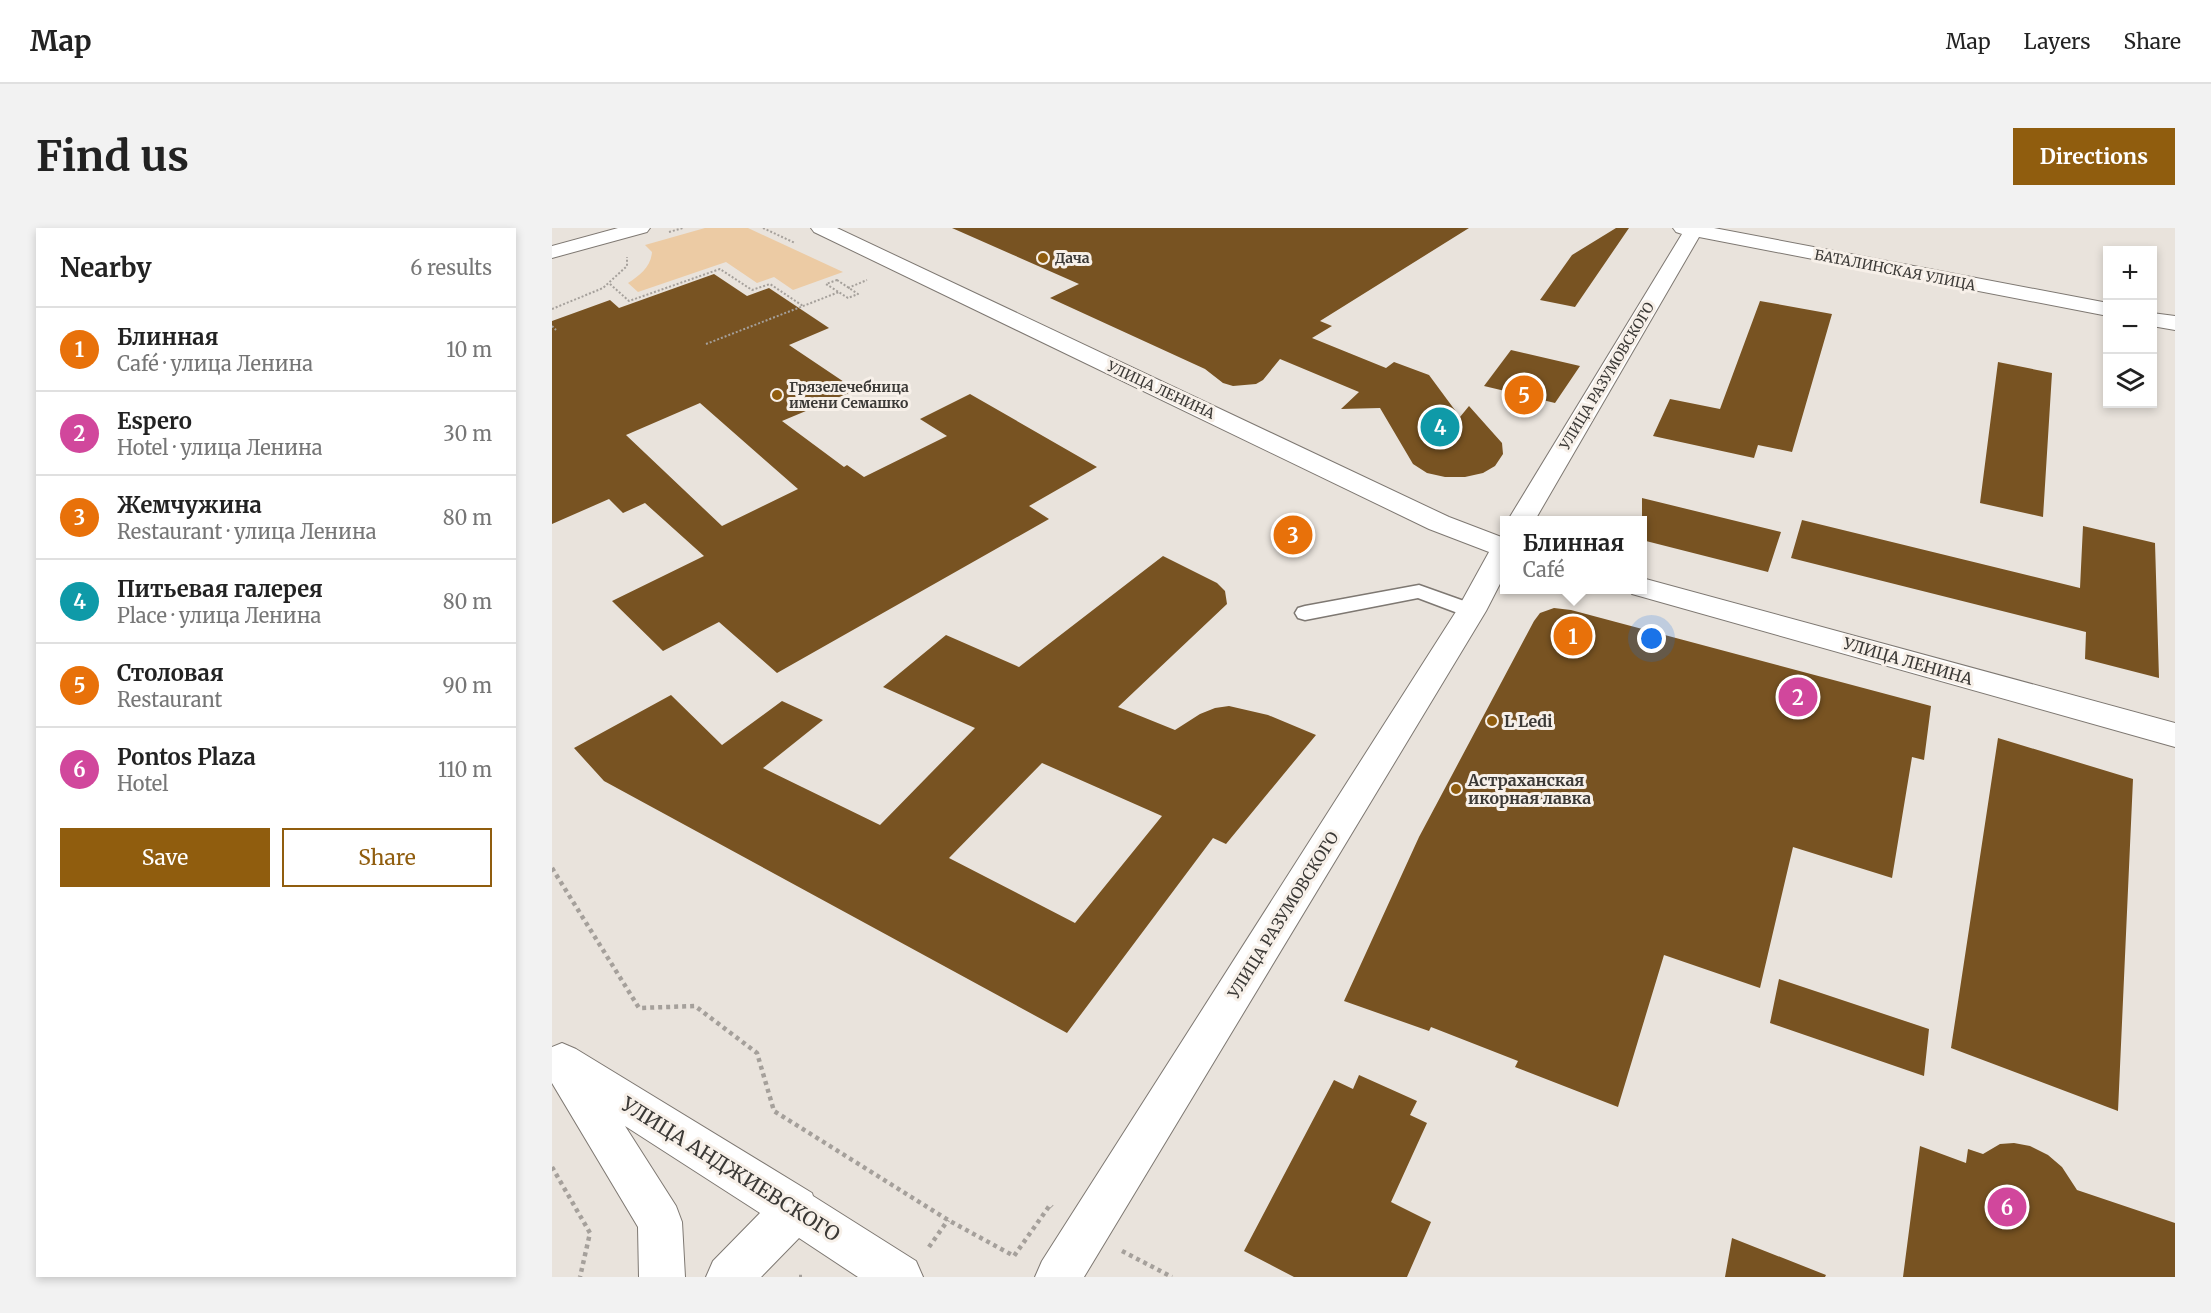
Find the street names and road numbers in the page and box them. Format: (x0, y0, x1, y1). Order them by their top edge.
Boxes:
street label: БАТАЛИНСКАЯ УЛИЦА (1813, 246, 1977, 295)
street label: УЛИЦА РАЗУМОВСКОГО (1555, 299, 1658, 454)
street label: УЛИЦА ЛЕНИНА (1103, 357, 1218, 423)
street label: УЛИЦА ЛЕНИНА (1840, 633, 1976, 689)
street label: УЛИЦА РАЗУМОВСКОГО (1223, 827, 1343, 1003)
street label: УЛИЦА АНДЖИЕВСКОГО (616, 1091, 845, 1247)

